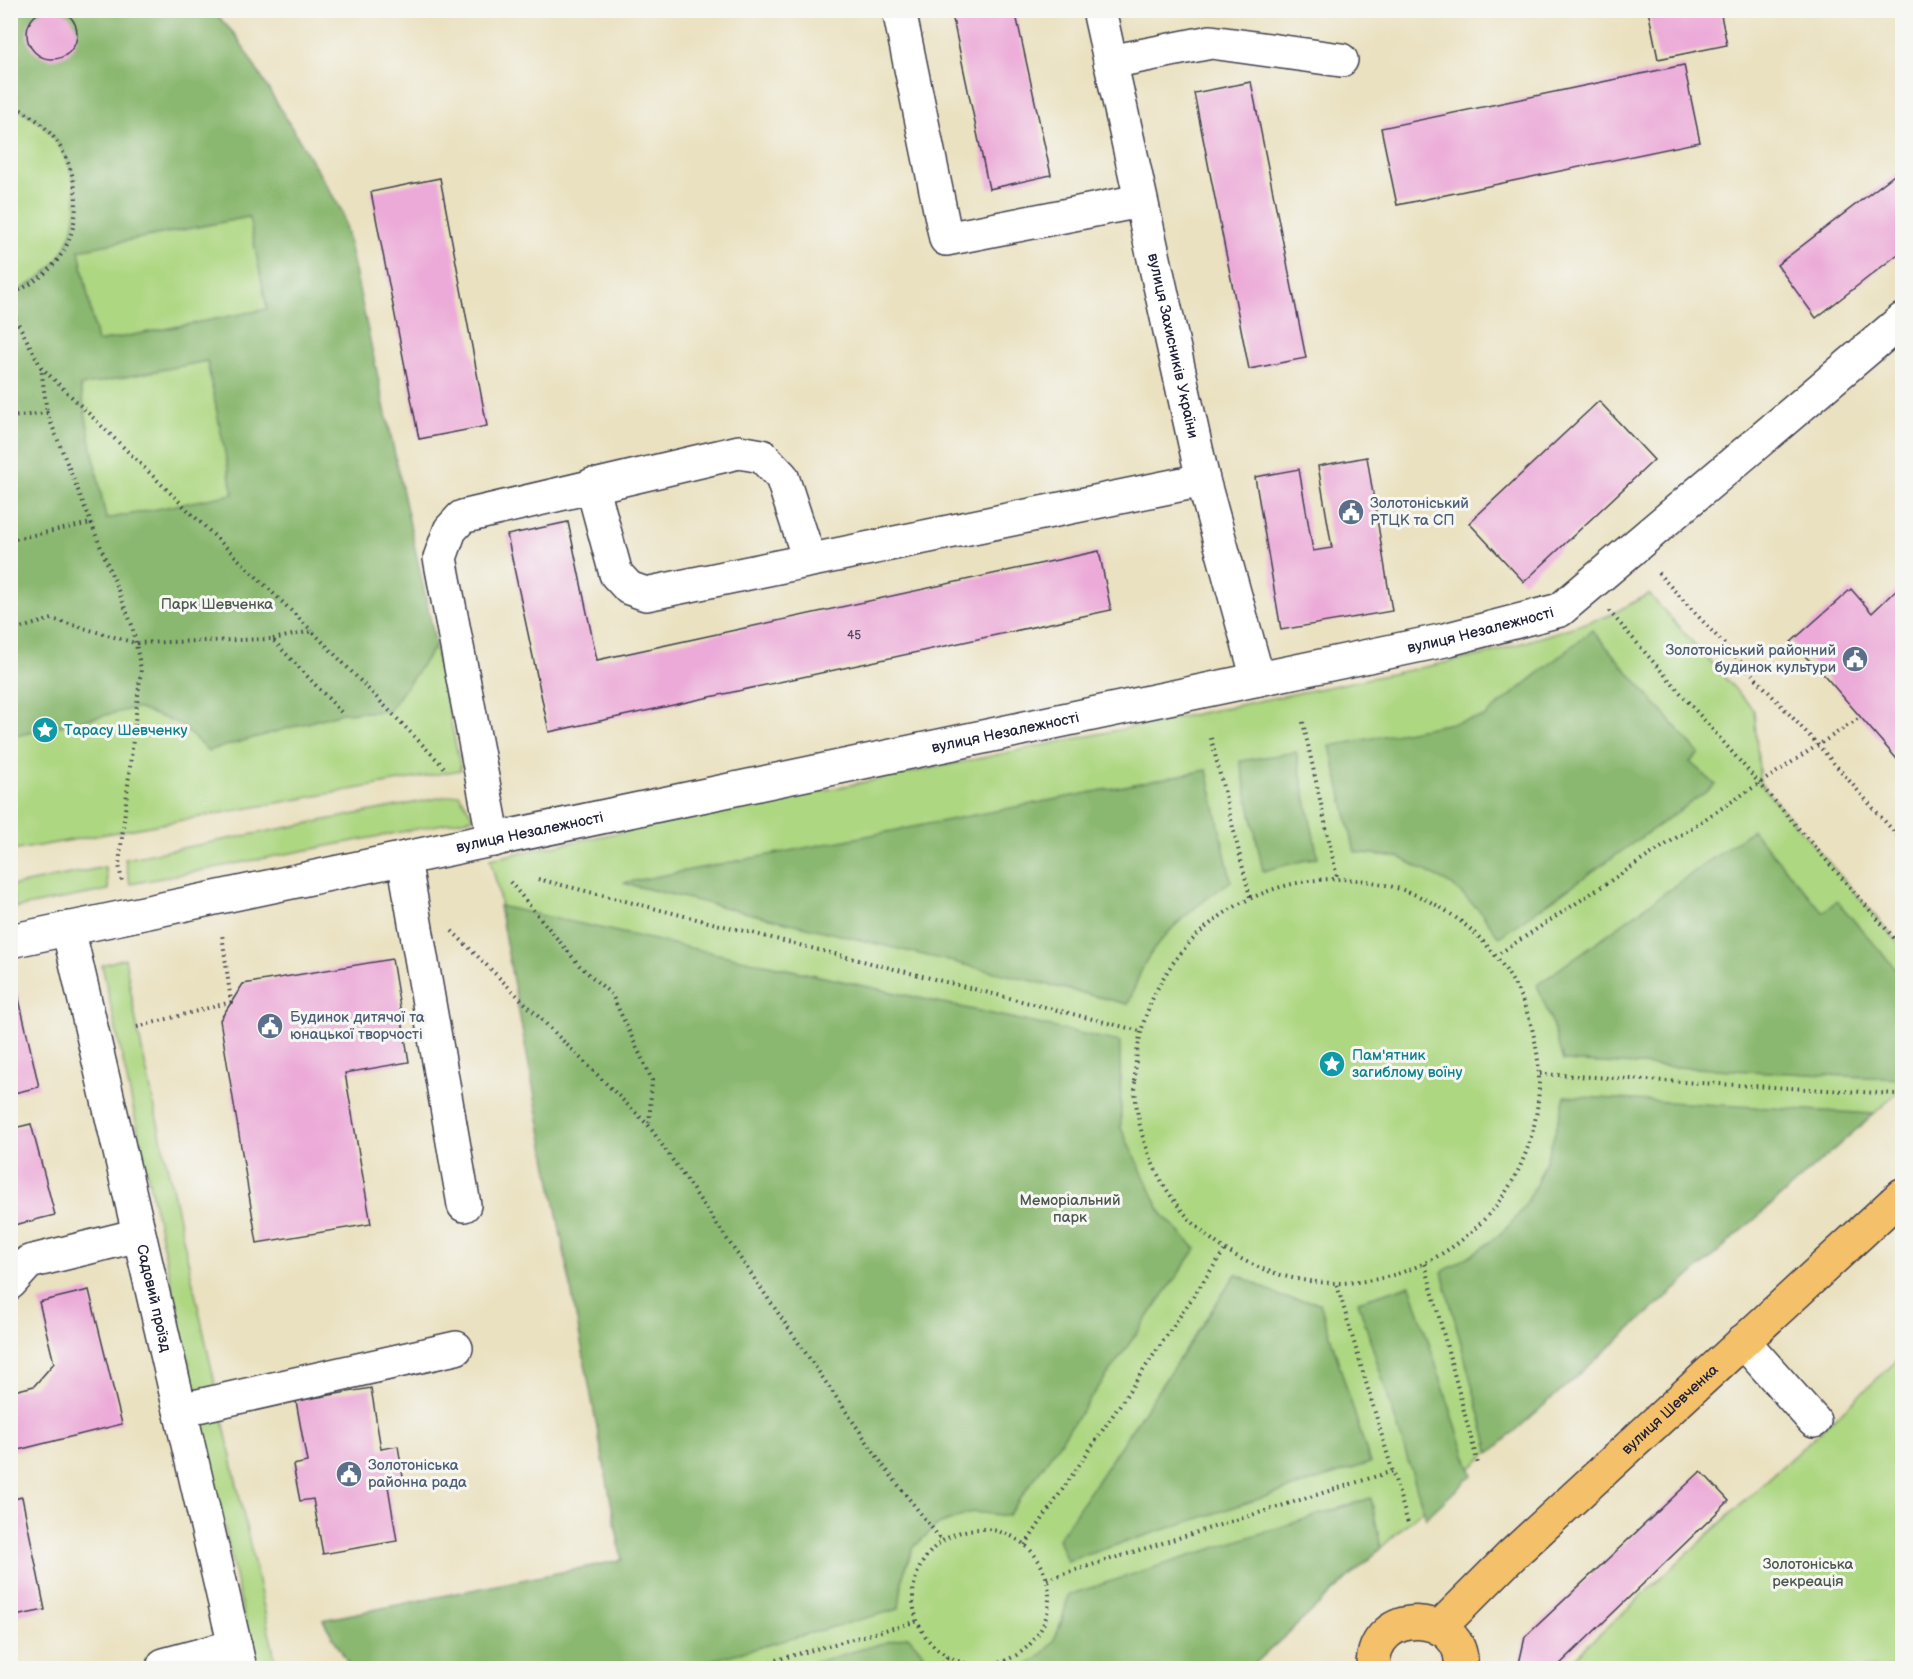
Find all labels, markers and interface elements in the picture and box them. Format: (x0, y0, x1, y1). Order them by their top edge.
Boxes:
street label: вулиця Захисників України (1144, 251, 1203, 440)
place label: Золотоніський РТЦК та СП (1370, 494, 1469, 530)
public building icon: Золотоніський РТЦК та СП (1336, 497, 1366, 527)
park label: Парк Шевченка (161, 595, 273, 614)
street label: вулиця Незалежності (1406, 603, 1556, 657)
house number: 45 (847, 628, 861, 643)
place label: Золотоніський районний будинок культури (1665, 641, 1836, 677)
public building icon: Золотоніський районний будинок культури (1840, 644, 1870, 674)
street label: вулиця Незалежності (930, 707, 1081, 757)
place icon: Тарасу Шевченку (30, 715, 60, 745)
place label: Тарасу Шевченку (64, 721, 188, 740)
street label: вулиця Незалежності (454, 807, 605, 857)
place label: Будинок дитячої та юнацької творчості (290, 1008, 425, 1044)
public building icon: Будинок дитячої та юнацької творчості (255, 1011, 285, 1041)
place label: Пам'ятник загиблому воїну (1352, 1046, 1462, 1082)
place icon: Пам'ятник загиблому воїну (1317, 1049, 1347, 1079)
park label: Меморіальний парк (1020, 1191, 1121, 1227)
street label: Садовий проїзд (132, 1243, 176, 1354)
street label: вулиця Шевченка (1617, 1360, 1722, 1459)
place label: Золотоніська районна рада (368, 1456, 467, 1492)
public building icon: Золотоніська районна рада (334, 1459, 364, 1489)
park label: Золотоніська рекреація (1763, 1555, 1853, 1591)

